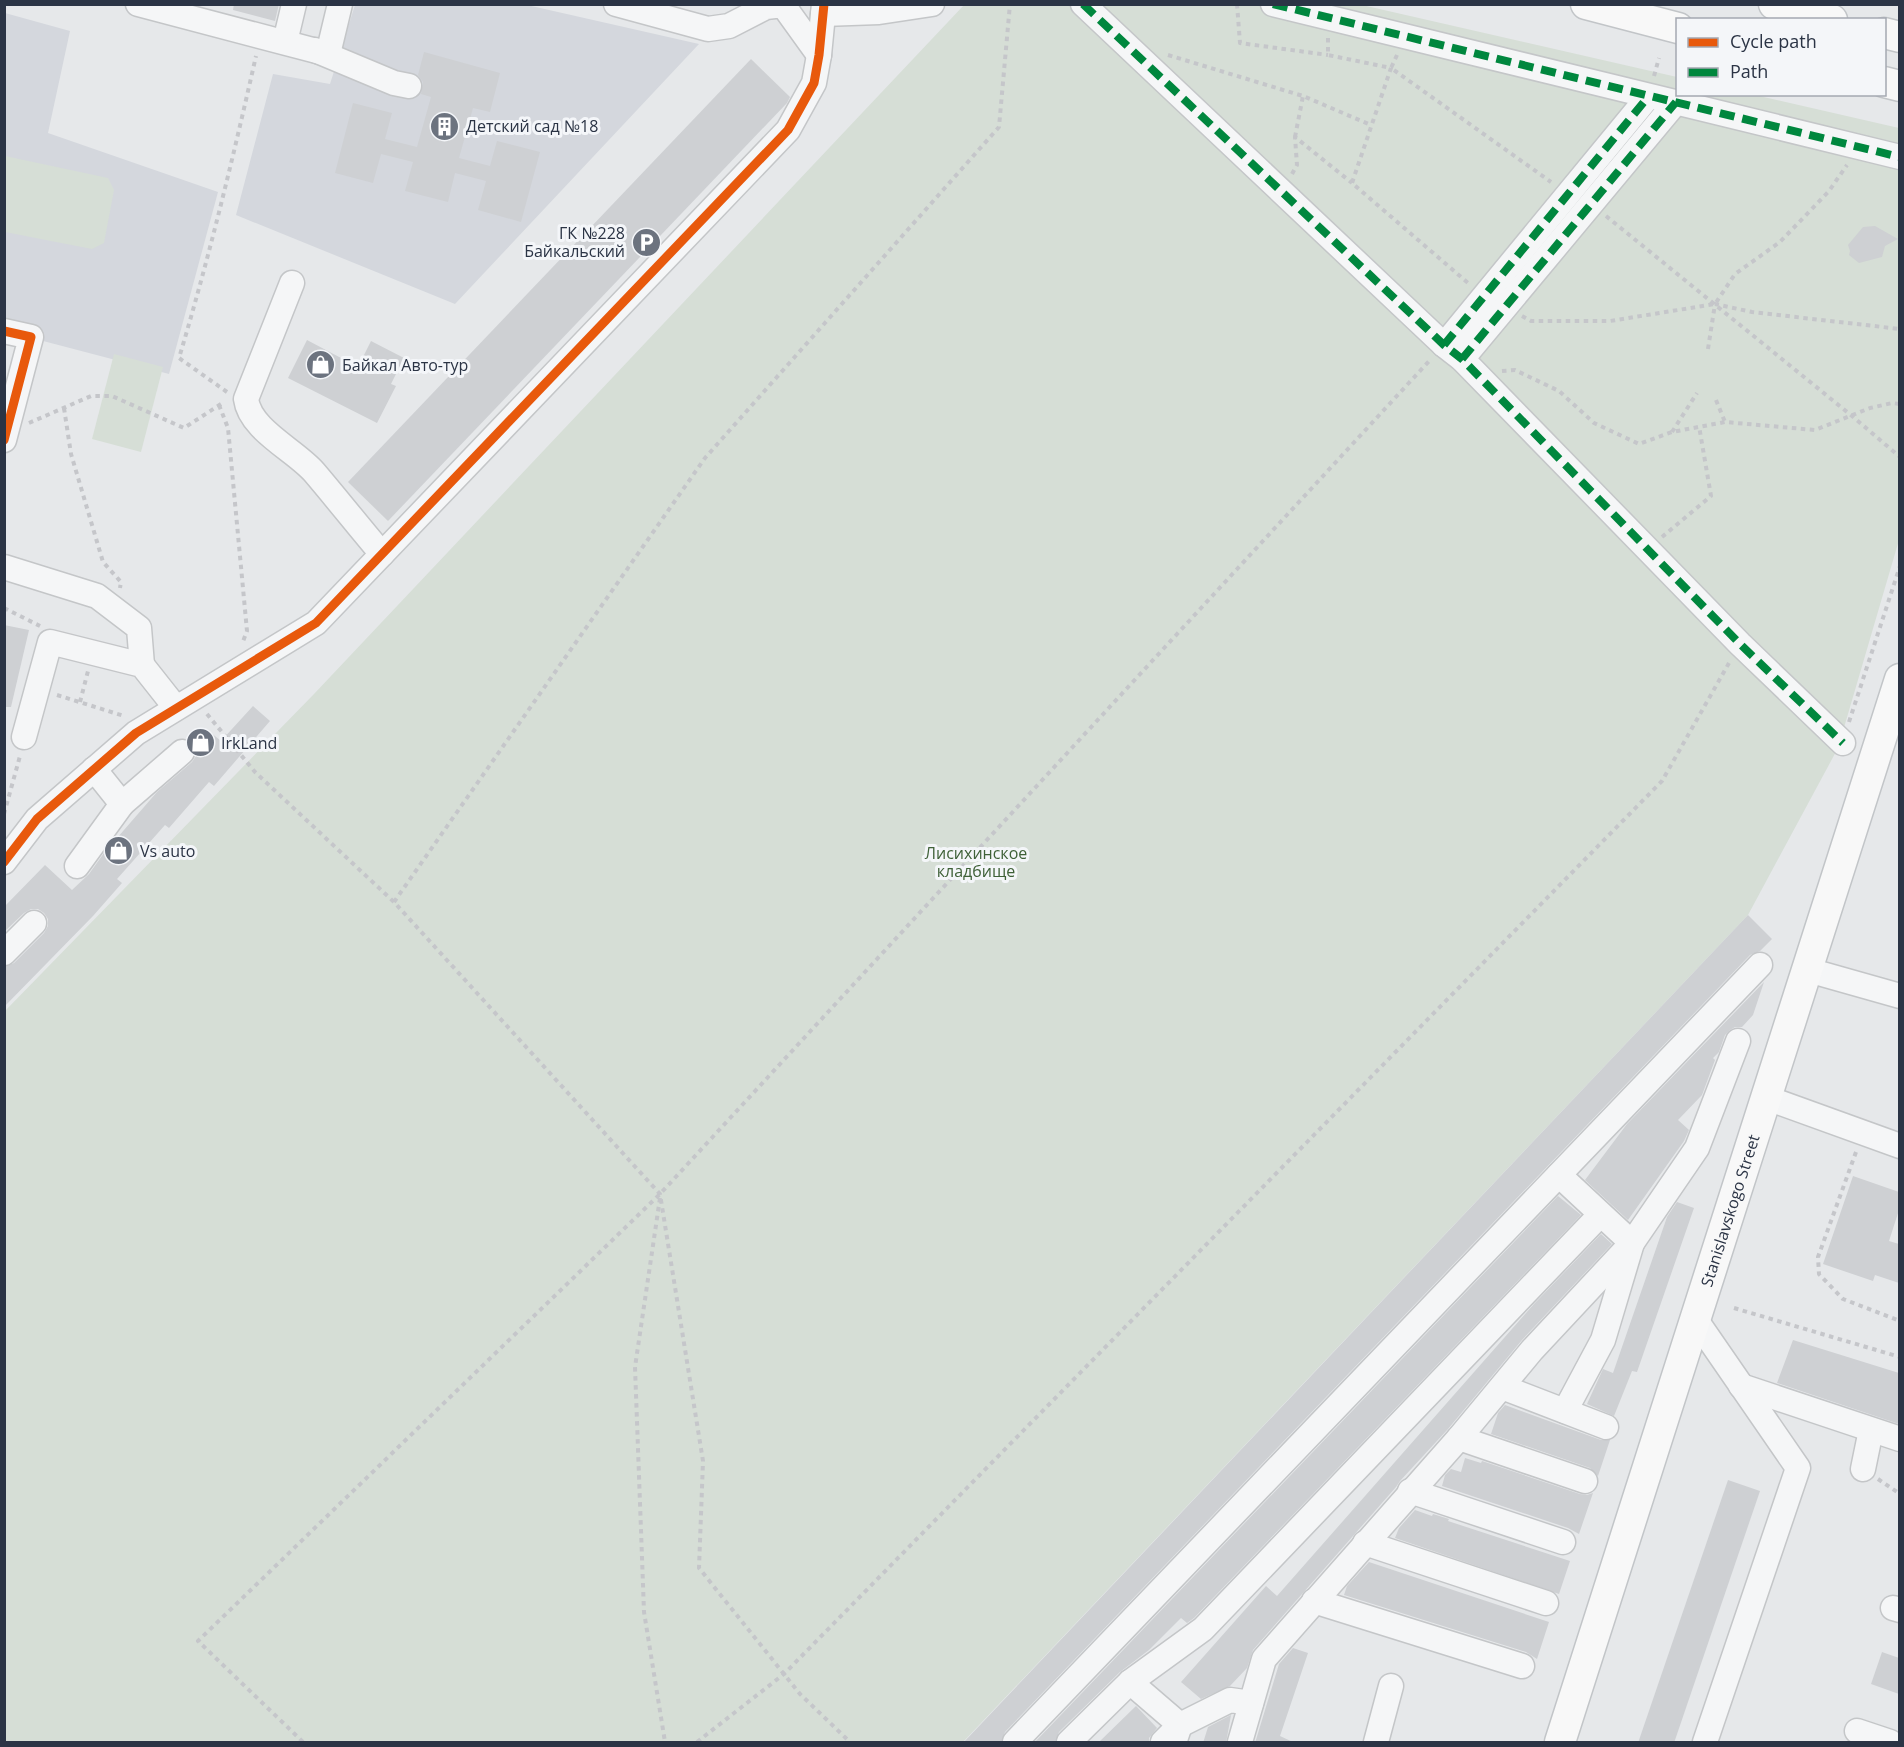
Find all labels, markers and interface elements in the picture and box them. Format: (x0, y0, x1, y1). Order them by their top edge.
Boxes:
legend (1676, 18, 1886, 96)
text: Cycle path (1730, 29, 1817, 53)
text: Path (1730, 59, 1768, 83)
building icon: Детский сад №18 (429, 110, 461, 142)
place label: Детский сад №18 (466, 115, 598, 137)
place label: ГК №228 Байкальский (524, 222, 625, 262)
parking icon: ГК №228 Байкальский (630, 226, 662, 258)
shop icon: Байкал Авто-тур (305, 349, 337, 381)
place label: Байкал Авто-тур (342, 354, 468, 376)
shop icon: IrkLand (184, 727, 216, 759)
place label: IrkLand (221, 732, 277, 754)
shop icon: Vs auto (103, 835, 135, 867)
place label: Vs auto (140, 840, 195, 862)
park label: Лисихинское кладбище (925, 842, 1027, 882)
street label: Stanislavskogo Street (1695, 1131, 1765, 1289)

